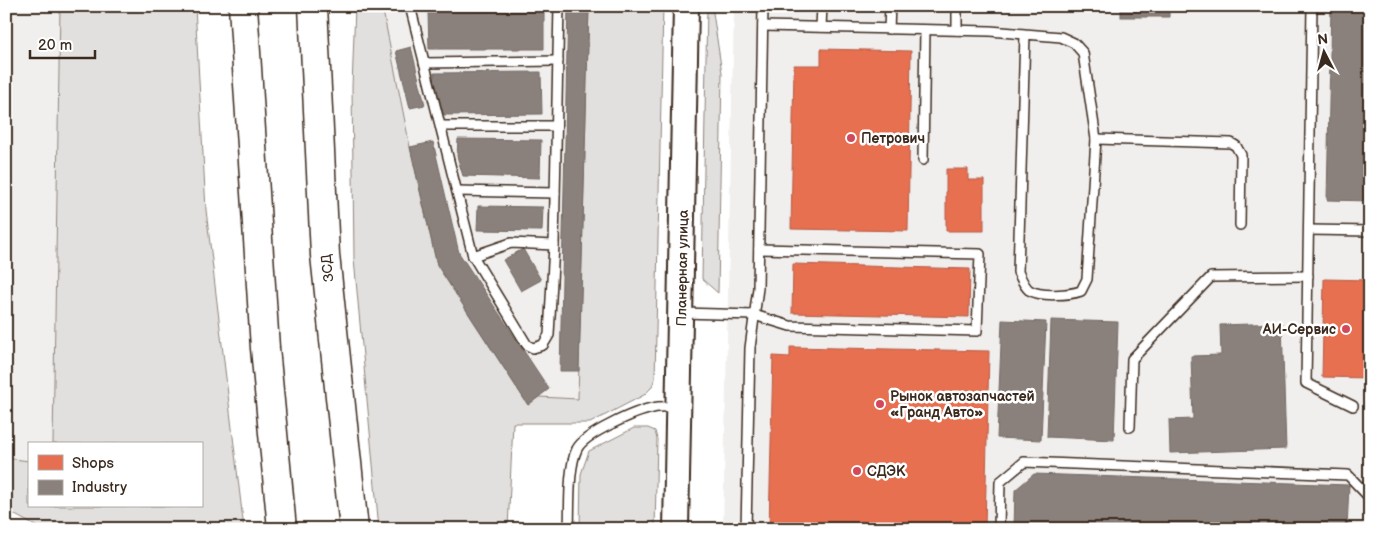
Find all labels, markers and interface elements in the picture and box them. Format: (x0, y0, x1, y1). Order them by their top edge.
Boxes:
scale bar (30, 28, 95, 60)
north arrow (1298, 28, 1348, 78)
text: N (1317, 31, 1329, 49)
text: 20 m (38, 36, 72, 55)
place label: Петрович (861, 130, 925, 147)
marker: Петрович (845, 132, 857, 144)
street label: Планерная улица (673, 209, 692, 327)
street label: ЗСД (318, 253, 337, 283)
place label: АИ-Сервис (1262, 321, 1336, 338)
marker: АИ-Сервис (1340, 323, 1352, 335)
place label: Рынок автозапчастей «Гранд Авто» (890, 388, 1035, 421)
marker: Рынок автозапчастей «Гранд Авто» (874, 398, 886, 410)
legend (28, 442, 202, 508)
text: Shops (72, 454, 115, 473)
place label: СДЭК (867, 463, 906, 480)
marker: СДЭК (851, 465, 863, 477)
text: Industry (72, 478, 127, 497)

